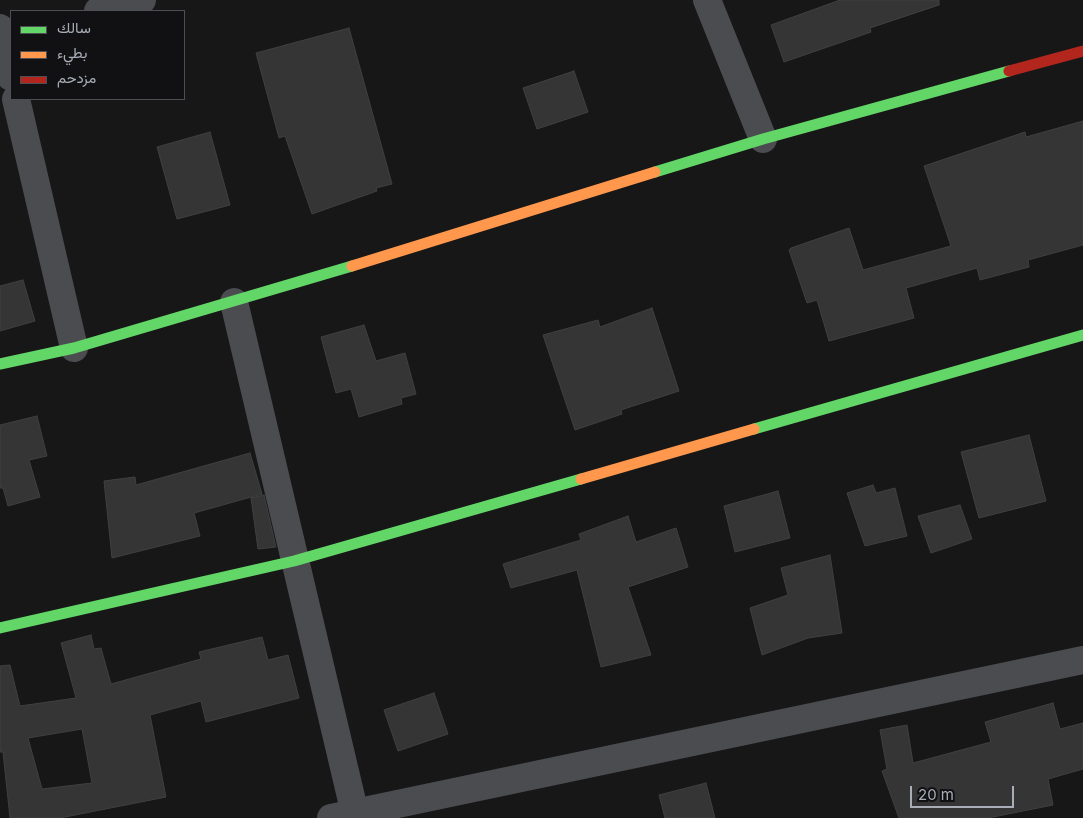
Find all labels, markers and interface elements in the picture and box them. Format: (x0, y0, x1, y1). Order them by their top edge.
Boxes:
legend (10, 10, 185, 100)
text: سالك (57, 18, 91, 37)
text: بطيء (57, 43, 87, 62)
text: مزدحم (57, 68, 96, 87)
scale bar (913, 776, 1017, 808)
text: 20 m (918, 785, 954, 804)

